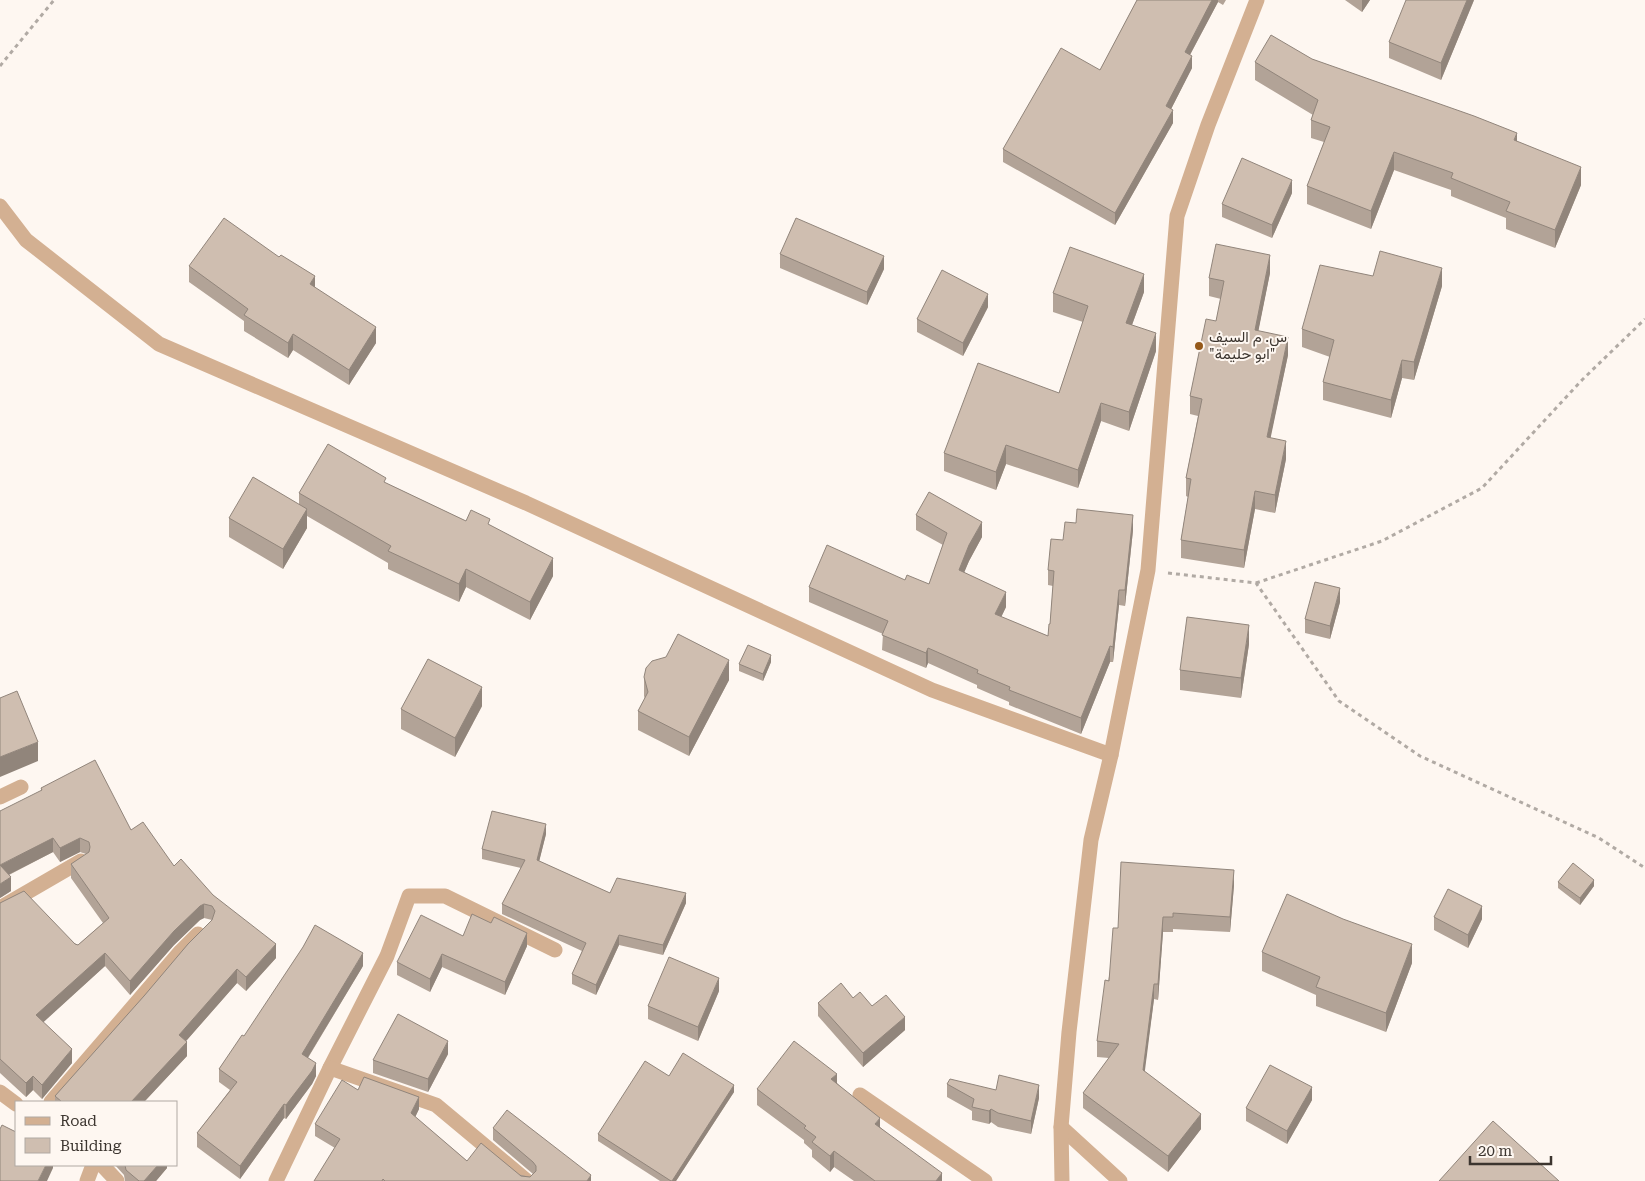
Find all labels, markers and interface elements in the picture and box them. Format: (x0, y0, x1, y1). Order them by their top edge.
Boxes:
place label: س. م السيف "ابو حليمة" (1209, 328, 1287, 363)
marker: س. م السيف "ابو حليمة" (1193, 340, 1205, 352)
legend (15, 1101, 178, 1166)
text: Road (60, 1112, 97, 1130)
scale bar (1470, 1134, 1551, 1166)
text: Building (60, 1137, 122, 1155)
text: 20 m (1478, 1142, 1513, 1160)

